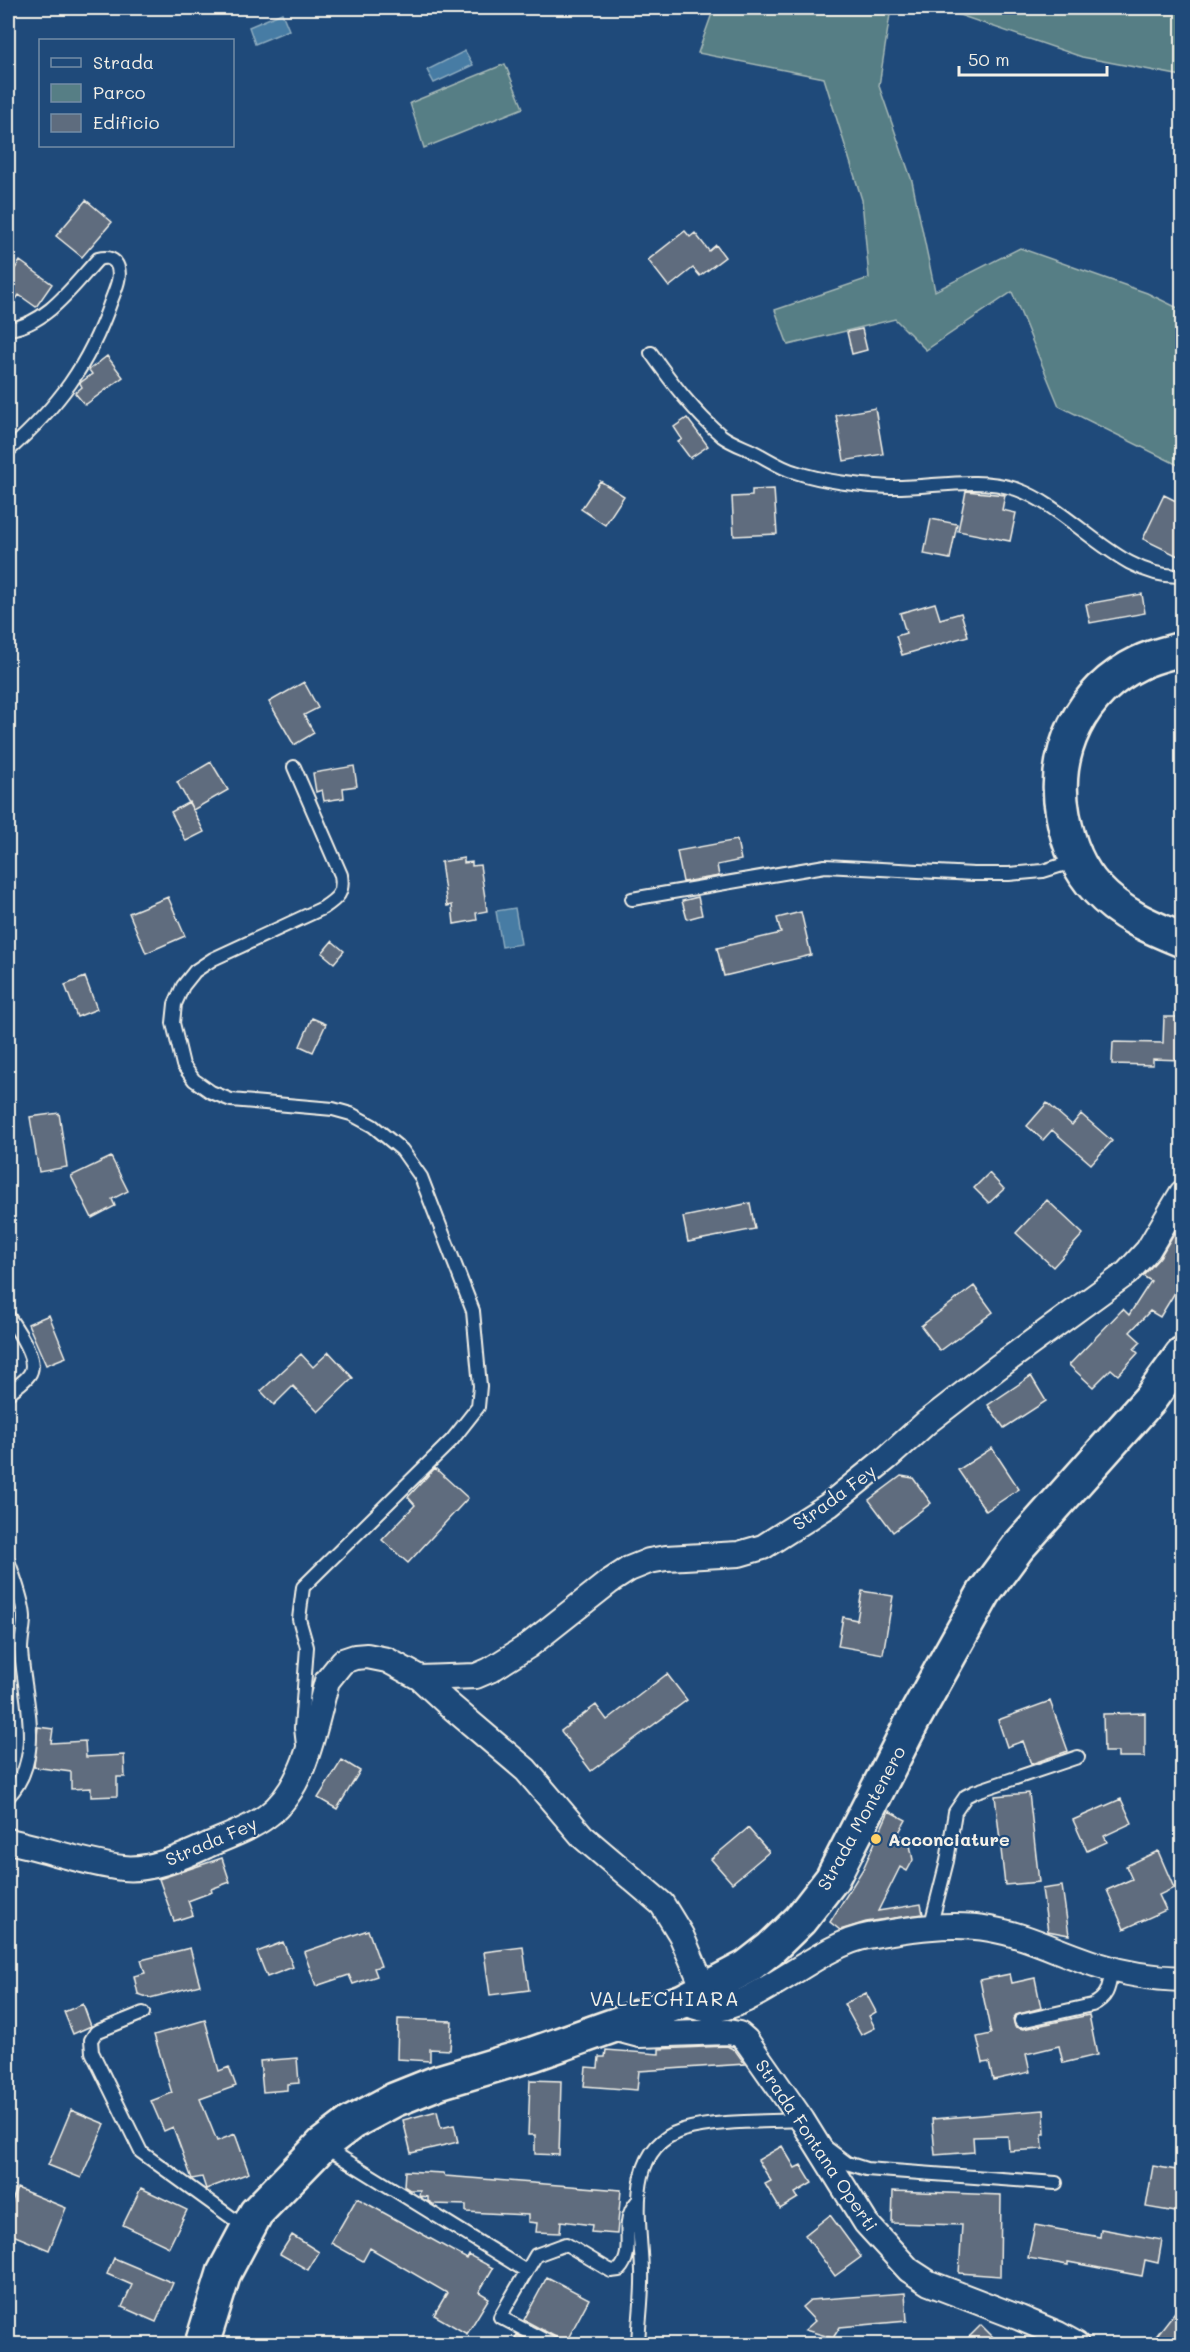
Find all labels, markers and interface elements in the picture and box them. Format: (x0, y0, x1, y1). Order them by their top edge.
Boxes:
legend (39, 39, 234, 147)
scale bar (959, 39, 1108, 77)
text: 50 m (968, 47, 1010, 71)
text: Strada (93, 50, 154, 74)
text: Parco (93, 80, 146, 104)
text: Edificio (93, 110, 160, 134)
street label: Strada Fey (788, 1459, 880, 1535)
street label: Strada Montenero (811, 1741, 911, 1894)
street label: Strada Fey (162, 1811, 260, 1871)
place label: Acconciature (888, 1827, 1010, 1851)
marker: Acconciature (869, 1832, 883, 1846)
district label: VALLECHIARA (590, 1985, 740, 2011)
street label: Strada Fontana Operti (750, 2054, 884, 2236)

